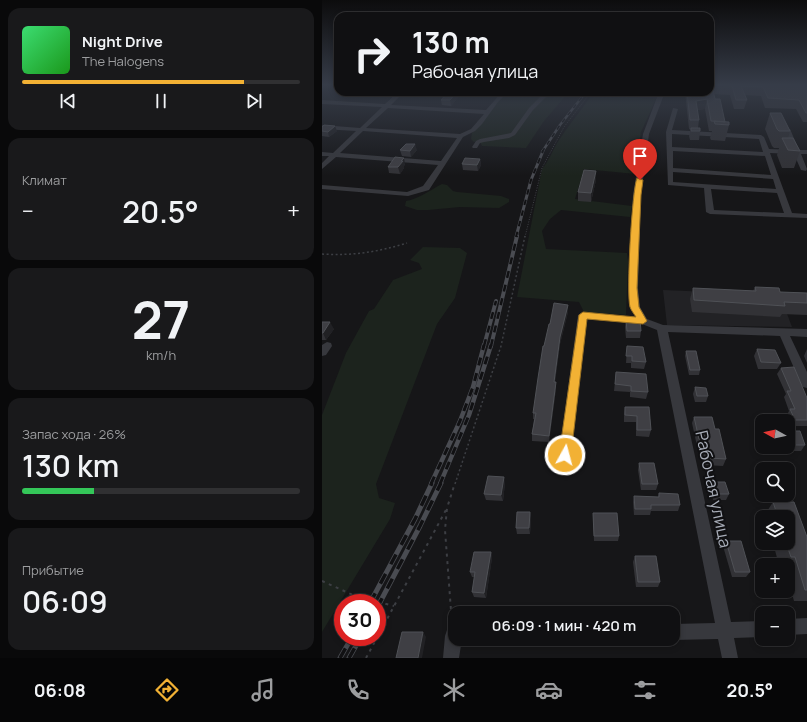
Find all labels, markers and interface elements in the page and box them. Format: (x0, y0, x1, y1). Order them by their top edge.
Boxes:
text: 130 m (412, 23, 490, 61)
icon: right (346, 28, 398, 80)
text: Night Drive (82, 31, 163, 52)
text: The Halogens (82, 52, 164, 70)
text: Рабочая улица (412, 59, 538, 83)
icon: previous (57, 90, 79, 112)
icon: pause (150, 90, 172, 112)
icon: next (243, 90, 265, 112)
pin (623, 139, 657, 180)
icon: arrive (629, 145, 651, 167)
text: Климат (22, 171, 67, 189)
text: 20.5° (122, 191, 199, 232)
text: − (22, 196, 34, 226)
text: + (287, 196, 300, 226)
text: 27 (132, 284, 190, 355)
text: km/h (146, 346, 176, 364)
north arrow (755, 414, 795, 454)
map controls (755, 414, 795, 646)
text: Запас хода · 26% (22, 425, 126, 443)
street label: Рабочая улица (690, 428, 738, 550)
position arrow (544, 434, 586, 476)
text: 130 km (22, 445, 119, 486)
button: search (755, 462, 795, 502)
button: layers (755, 510, 795, 550)
button: + (755, 558, 795, 598)
text: Прибытие (22, 561, 84, 579)
text: 06:09 (22, 581, 108, 622)
speed limit sign: 30 (334, 594, 386, 646)
button: − (755, 606, 795, 646)
text: 06:09 · 1 мин · 420 m (492, 615, 636, 636)
icon: directions (153, 676, 181, 704)
icon: music (249, 676, 277, 704)
icon: phone (344, 676, 372, 704)
icon: climate (440, 676, 468, 704)
icon: car (535, 676, 563, 704)
icon: filters (631, 676, 659, 704)
text: 06:08 (34, 678, 86, 702)
text: 20.5° (726, 678, 773, 702)

